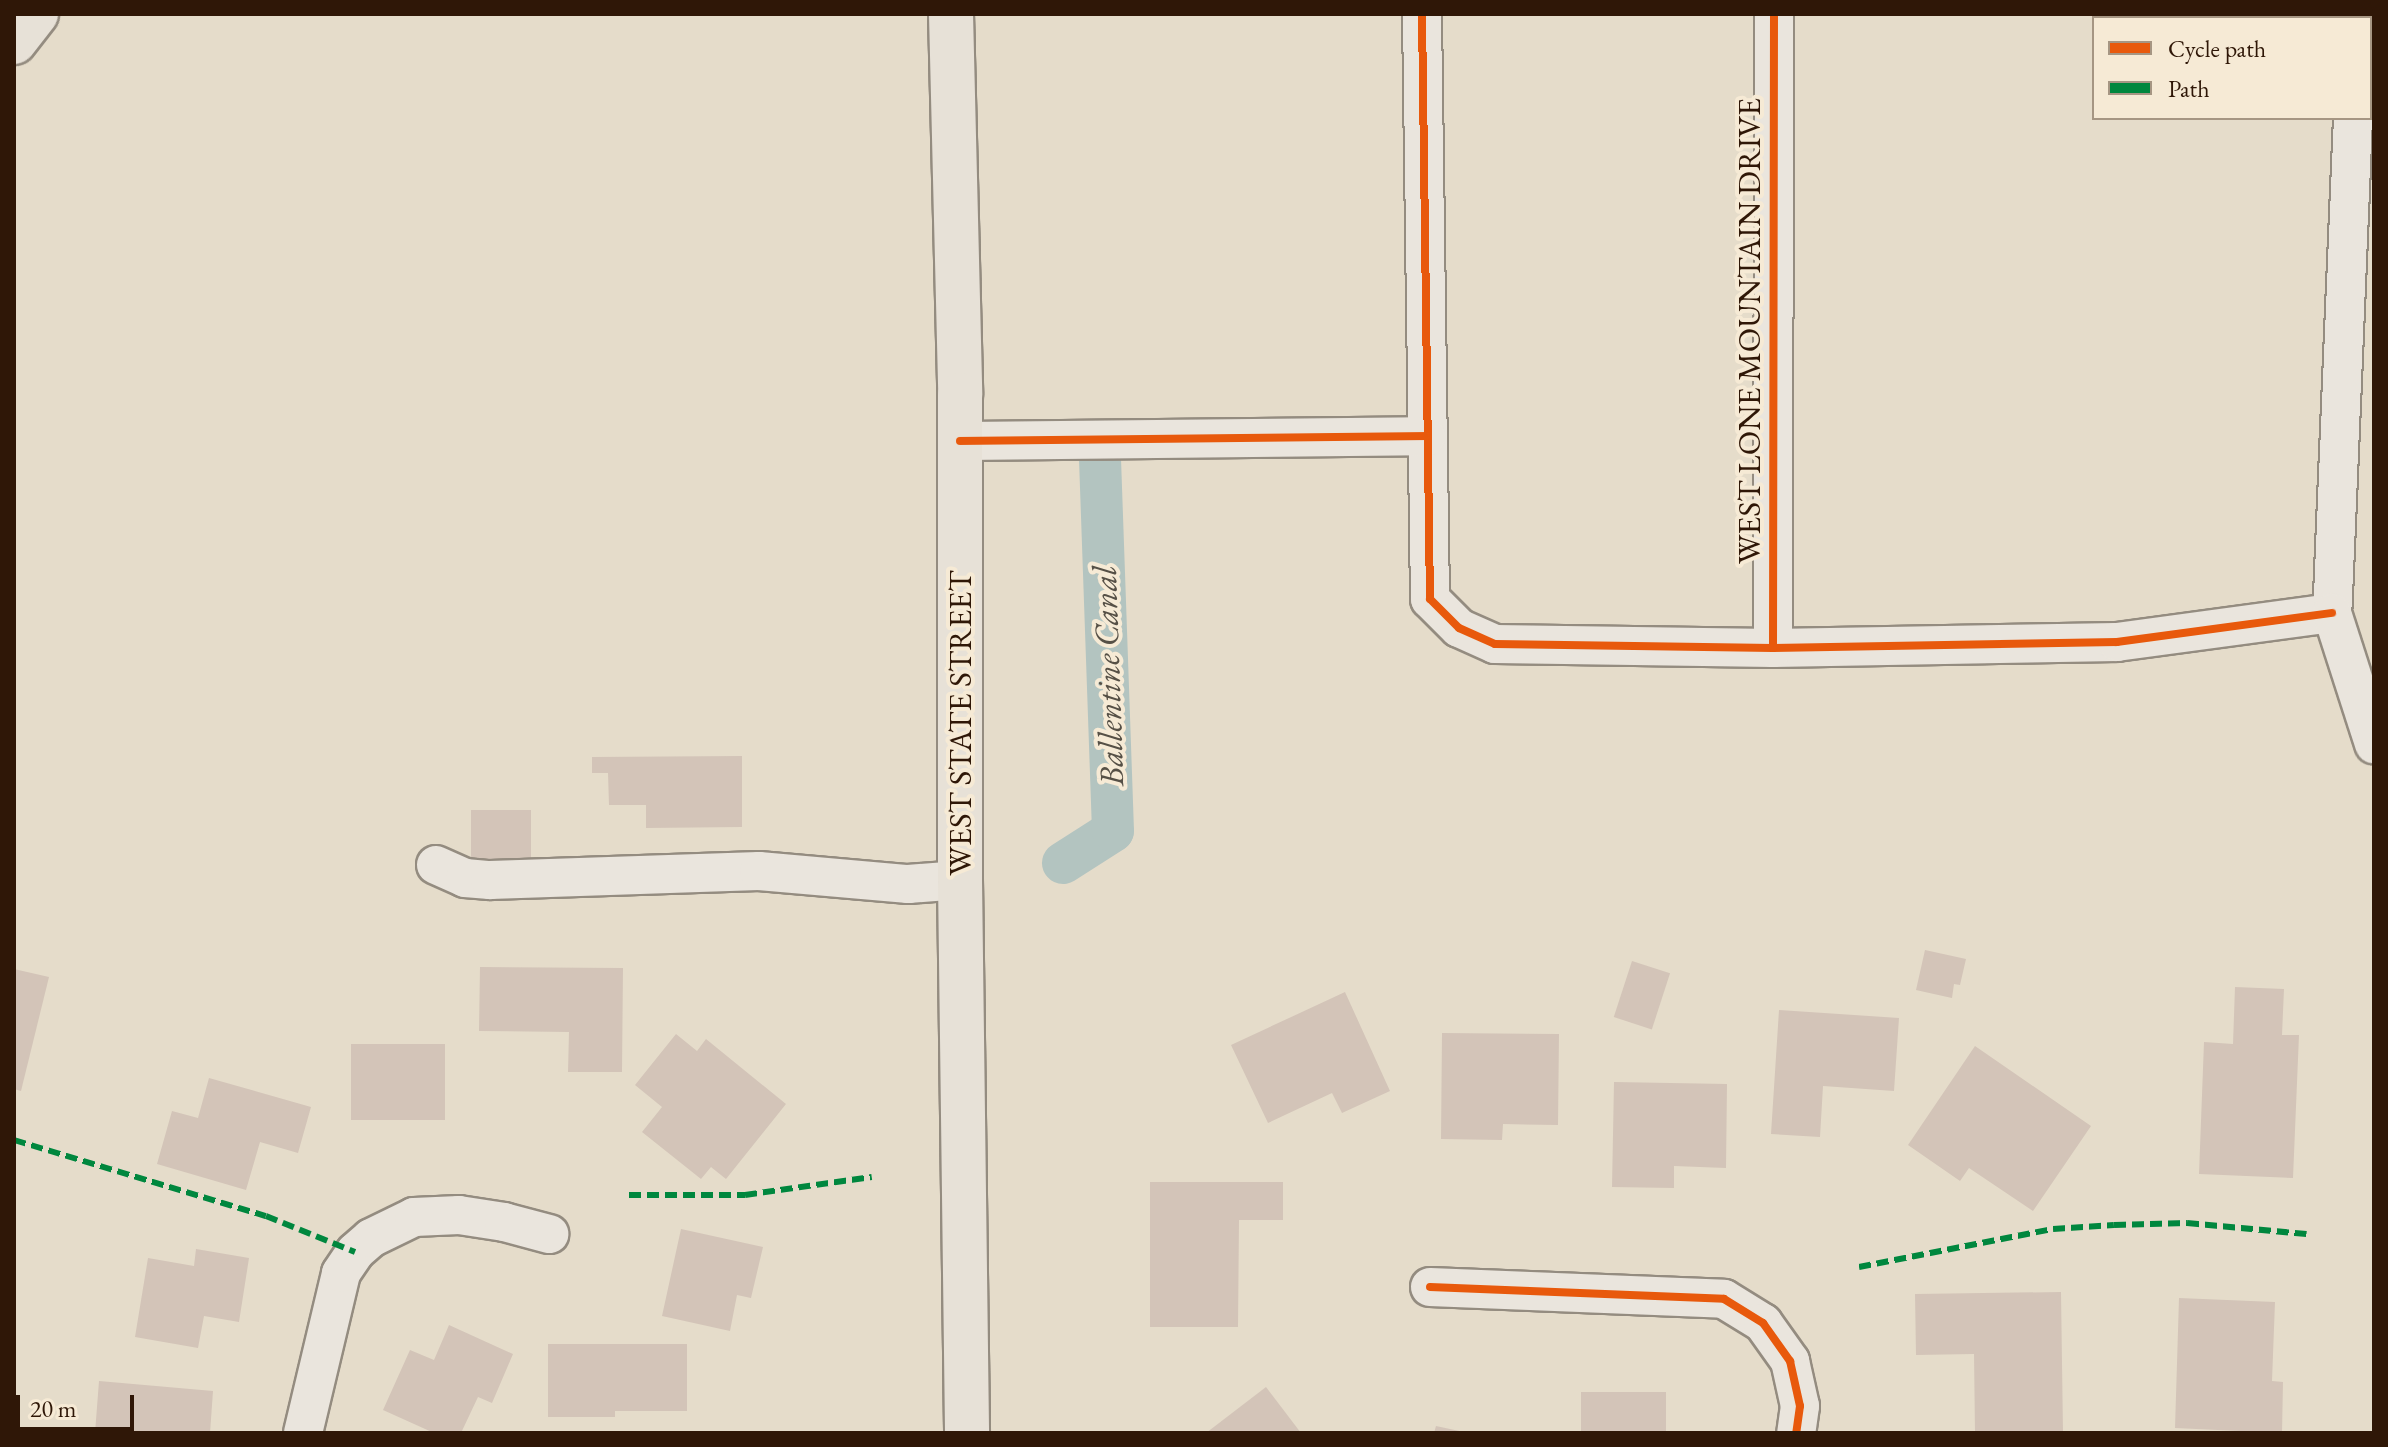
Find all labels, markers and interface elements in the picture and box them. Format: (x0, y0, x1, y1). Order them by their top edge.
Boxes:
legend (2092, 16, 2372, 120)
text: Cycle path (2168, 33, 2266, 64)
text: Path (2168, 73, 2210, 104)
street label: WEST LONE MOUNTAIN DRIVE (1730, 98, 1768, 564)
water label: Ballentine Canal (1084, 565, 1132, 787)
street label: WEST STATE STREET (941, 570, 979, 876)
scale bar (20, 1379, 138, 1429)
text: 20 m (30, 1393, 77, 1424)

